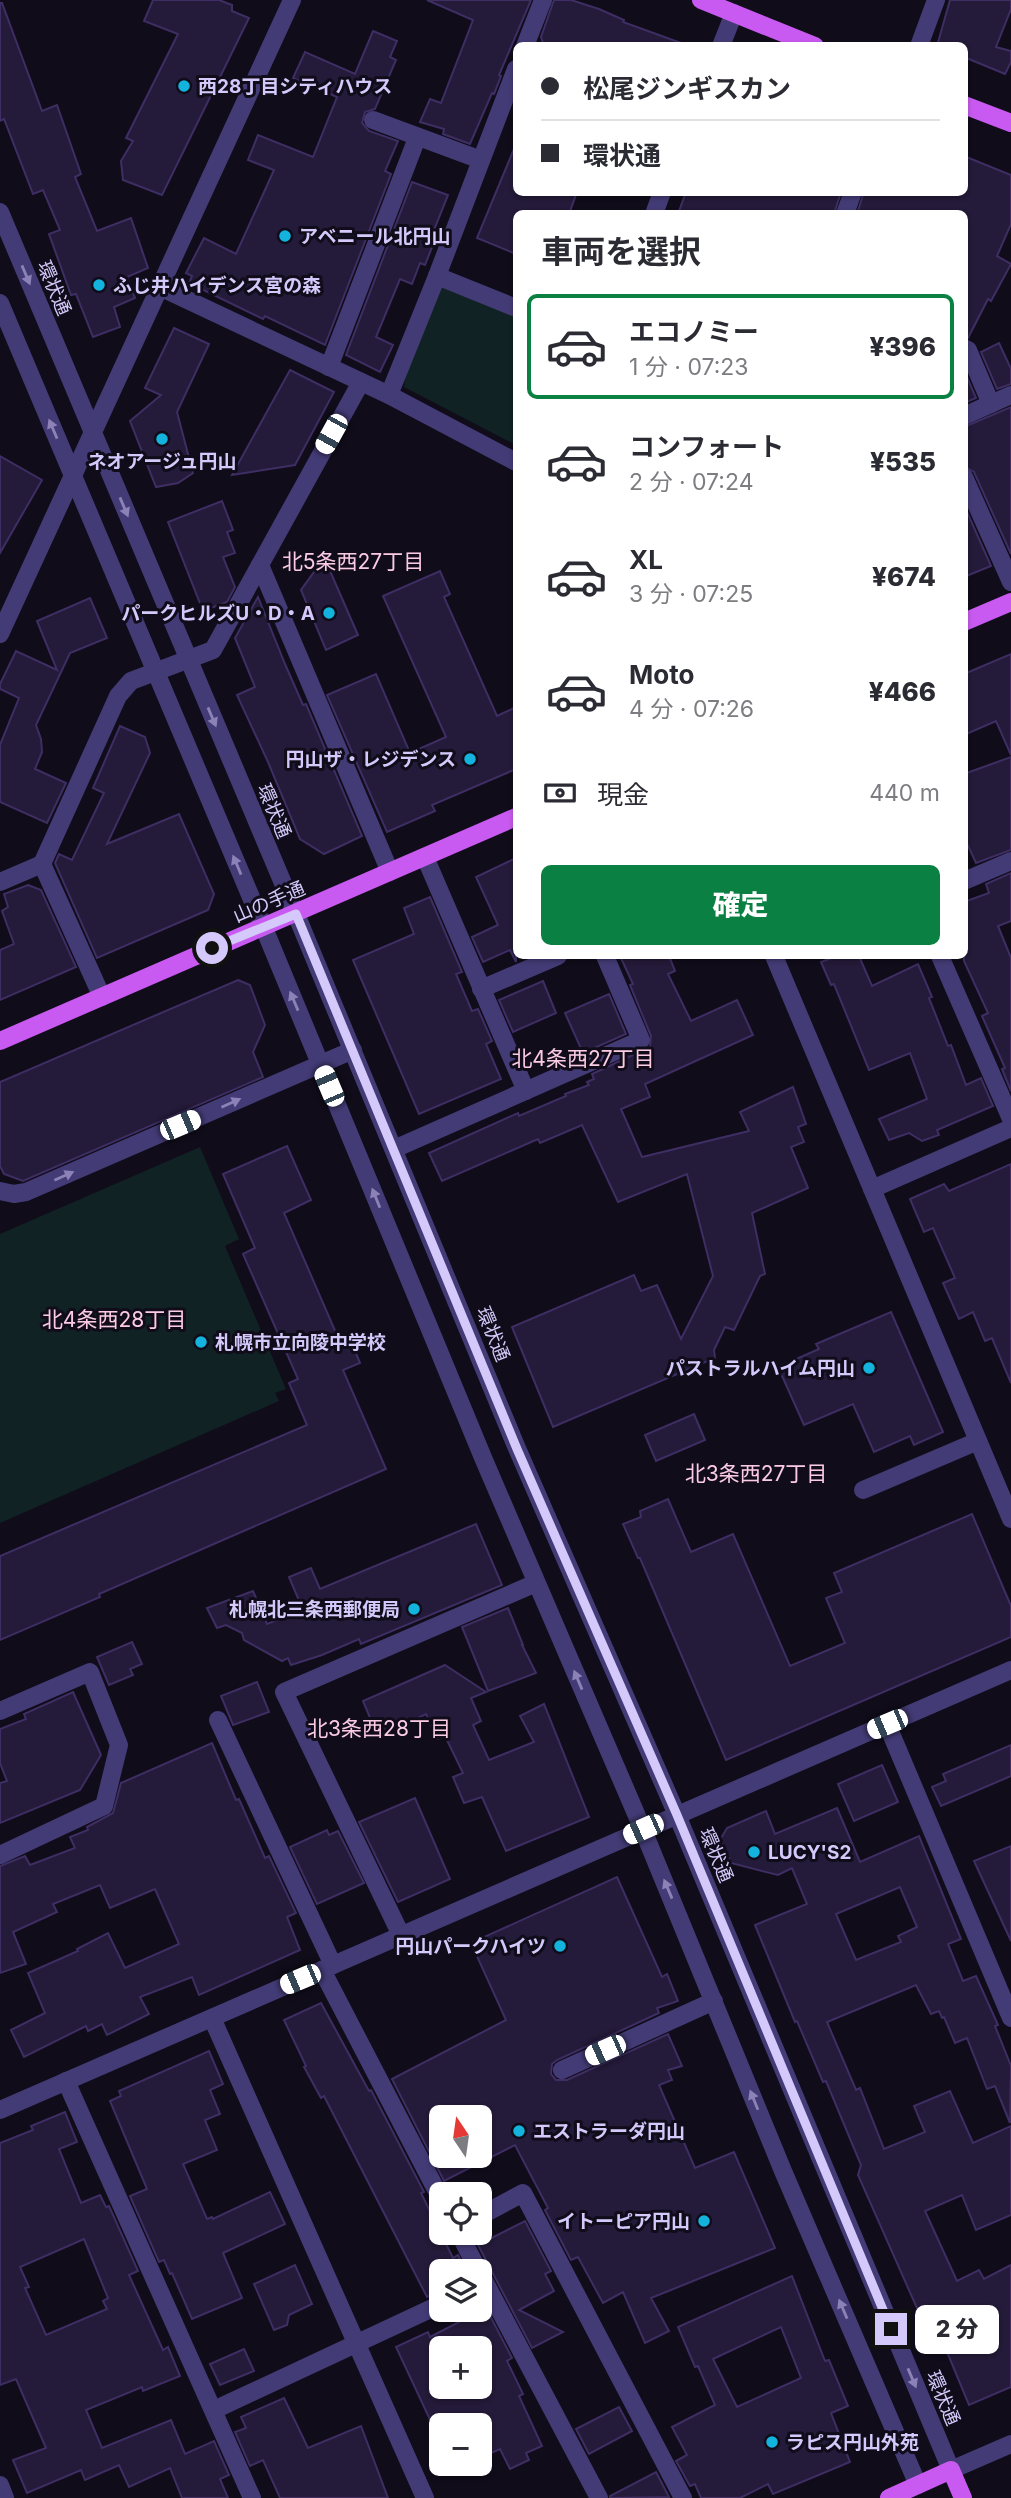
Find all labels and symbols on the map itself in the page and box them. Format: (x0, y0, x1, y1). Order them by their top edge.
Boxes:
place label: 西28丁目シティハウス (198, 75, 392, 98)
marker: 西28丁目シティハウス (176, 78, 192, 94)
place label: アベニール北円山 (299, 225, 451, 248)
marker: アベニール北円山 (277, 228, 293, 244)
street label: 環状通 (32, 257, 76, 319)
one-way arrow (20, 265, 32, 285)
place label: ふじ井ハイデンス宮の森 (113, 274, 321, 297)
marker: ふじ井ハイデンス宮の森 (91, 277, 107, 293)
car (312, 411, 351, 457)
one-way arrow (48, 419, 59, 440)
marker: ネオアージュ円山 (154, 431, 170, 447)
place label: ネオアージュ円山 (87, 450, 237, 473)
one-way arrow (118, 497, 130, 517)
district label: 北5条西27丁目 (282, 549, 424, 574)
place label: パークヒルズU・D・A (121, 602, 315, 625)
marker: パークヒルズU・D・A (321, 605, 337, 621)
one-way arrow (207, 707, 218, 728)
place label: 円山ザ・レジデンス (285, 748, 456, 771)
marker: 円山ザ・レジデンス (462, 751, 478, 767)
street label: 環状通 (252, 780, 296, 842)
one-way arrow (231, 855, 243, 875)
street label: 山の手通 (230, 877, 308, 927)
route start (196, 932, 228, 964)
one-way arrow (288, 991, 300, 1011)
district label: 北4条西27丁目 (511, 1046, 655, 1071)
car (312, 1063, 347, 1109)
one-way arrow (221, 1097, 241, 1109)
car (157, 1107, 204, 1143)
one-way arrow (53, 1170, 74, 1181)
one-way arrow (370, 1187, 381, 1208)
street label: 環状通 (472, 1303, 514, 1365)
district label: 北4条西28丁目 (42, 1307, 186, 1332)
place label: 札幌市立向陵中学校 (215, 1331, 386, 1354)
marker: 札幌市立向陵中学校 (193, 1334, 209, 1350)
place label: パストラルハイム円山 (666, 1357, 855, 1380)
marker: パストラルハイム円山 (861, 1360, 877, 1376)
district label: 北3条西27丁目 (685, 1461, 827, 1486)
place label: 札幌北三条西郵便局 (229, 1598, 400, 1621)
marker: 札幌北三条西郵便局 (406, 1601, 422, 1617)
one-way arrow (572, 1670, 584, 1690)
car (864, 1706, 911, 1742)
district label: 北3条西28丁目 (307, 1716, 451, 1741)
car (620, 1811, 667, 1847)
street label: 環状通 (694, 1824, 738, 1886)
place label: LUCY'S2 (768, 1841, 851, 1864)
marker: LUCY'S2 (746, 1844, 762, 1860)
one-way arrow (662, 1879, 673, 1900)
place label: 円山パークハイツ (395, 1935, 546, 1958)
marker: 円山パークハイツ (552, 1938, 568, 1954)
car (277, 1961, 324, 1997)
car (582, 2032, 629, 2068)
one-way arrow (749, 2089, 760, 2110)
north arrow (429, 2105, 492, 2168)
place label: エストラーダ円山 (533, 2120, 685, 2143)
marker: エストラーダ円山 (511, 2123, 527, 2139)
place label: イトーピア円山 (557, 2210, 690, 2233)
marker: イトーピア円山 (696, 2213, 712, 2229)
one-way arrow (837, 2299, 848, 2320)
callout: 2 分 (916, 2304, 1000, 2354)
route end (875, 2313, 907, 2345)
one-way arrow (906, 2367, 917, 2388)
street label: 環状通 (921, 2367, 965, 2429)
place label: ラピス円山外苑 (786, 2431, 919, 2454)
marker: ラピス円山外苑 (764, 2434, 780, 2450)

